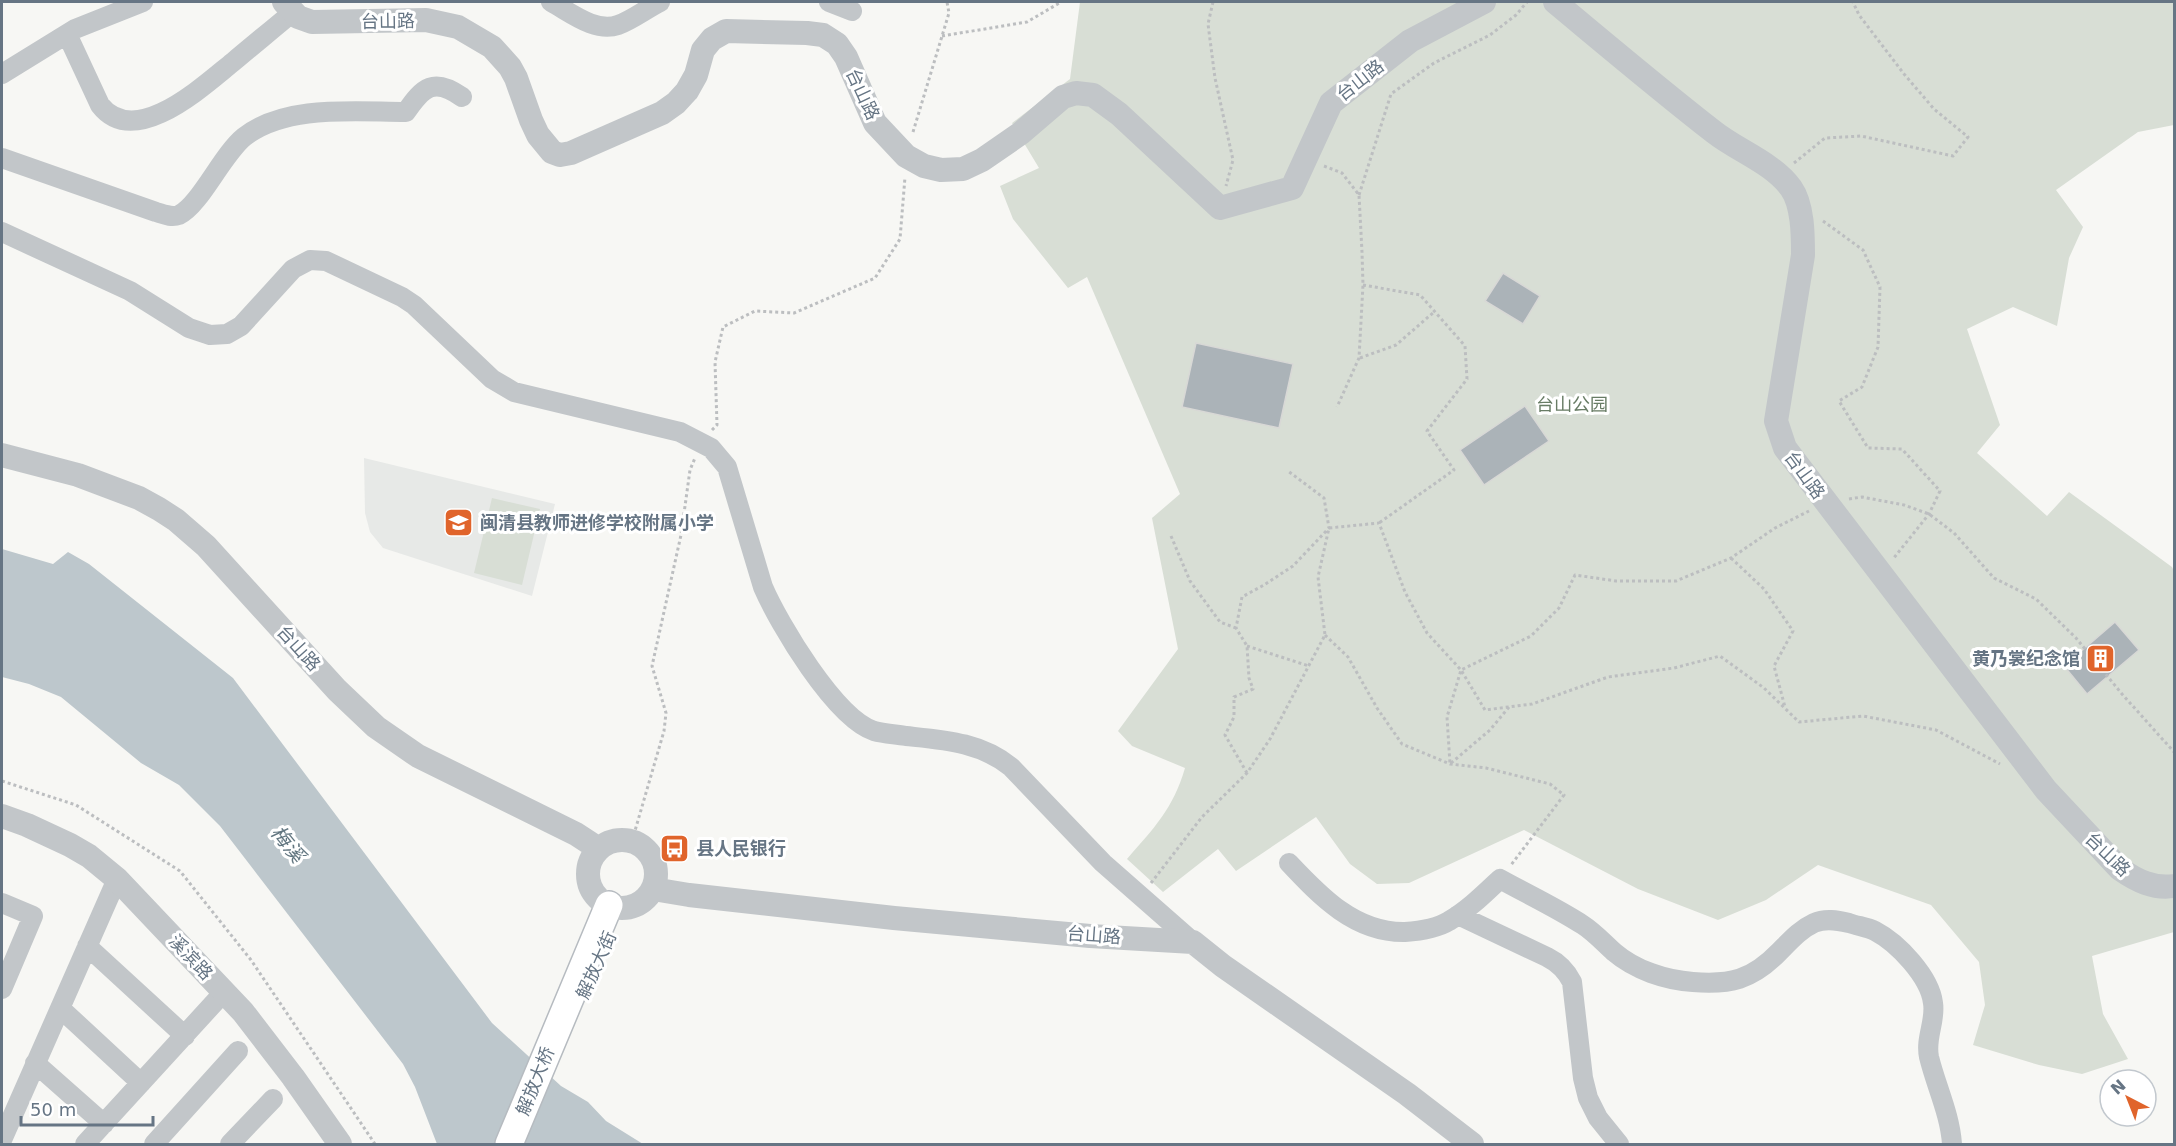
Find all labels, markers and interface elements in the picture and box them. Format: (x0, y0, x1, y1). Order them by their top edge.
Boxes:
street label: 台山路 (361, 10, 415, 32)
street label: 台山路 (1332, 55, 1388, 105)
street label: 台山路 (842, 65, 884, 123)
park label: 台山公园 (1536, 394, 1608, 415)
street label: 台山路 (1781, 447, 1829, 503)
school or university icon: 闽清县教师进修学校附属小学 (443, 506, 475, 538)
place label: 闽清县教师进修学校附属小学 (480, 512, 714, 533)
street label: 台山路 (273, 621, 325, 675)
building icon: 黄乃裳纪念馆 (2085, 642, 2117, 674)
place label: 黄乃裳纪念馆 (1972, 648, 2080, 669)
water label: 梅溪 (266, 821, 311, 869)
street label: 台山路 (2081, 828, 2135, 880)
bus stop icon: 县人民银行 (659, 832, 691, 864)
place label: 县人民银行 (696, 838, 786, 859)
street label: 台山路 (1066, 923, 1122, 947)
street label: 解放大街 (572, 928, 620, 1002)
street label: 溪滨路 (165, 930, 217, 984)
street label: 解放大桥 (512, 1044, 558, 1118)
north arrow (2098, 1068, 2158, 1128)
text: N (2107, 1076, 2130, 1099)
scale bar (21, 1089, 153, 1127)
text: 50 m (30, 1099, 76, 1120)

